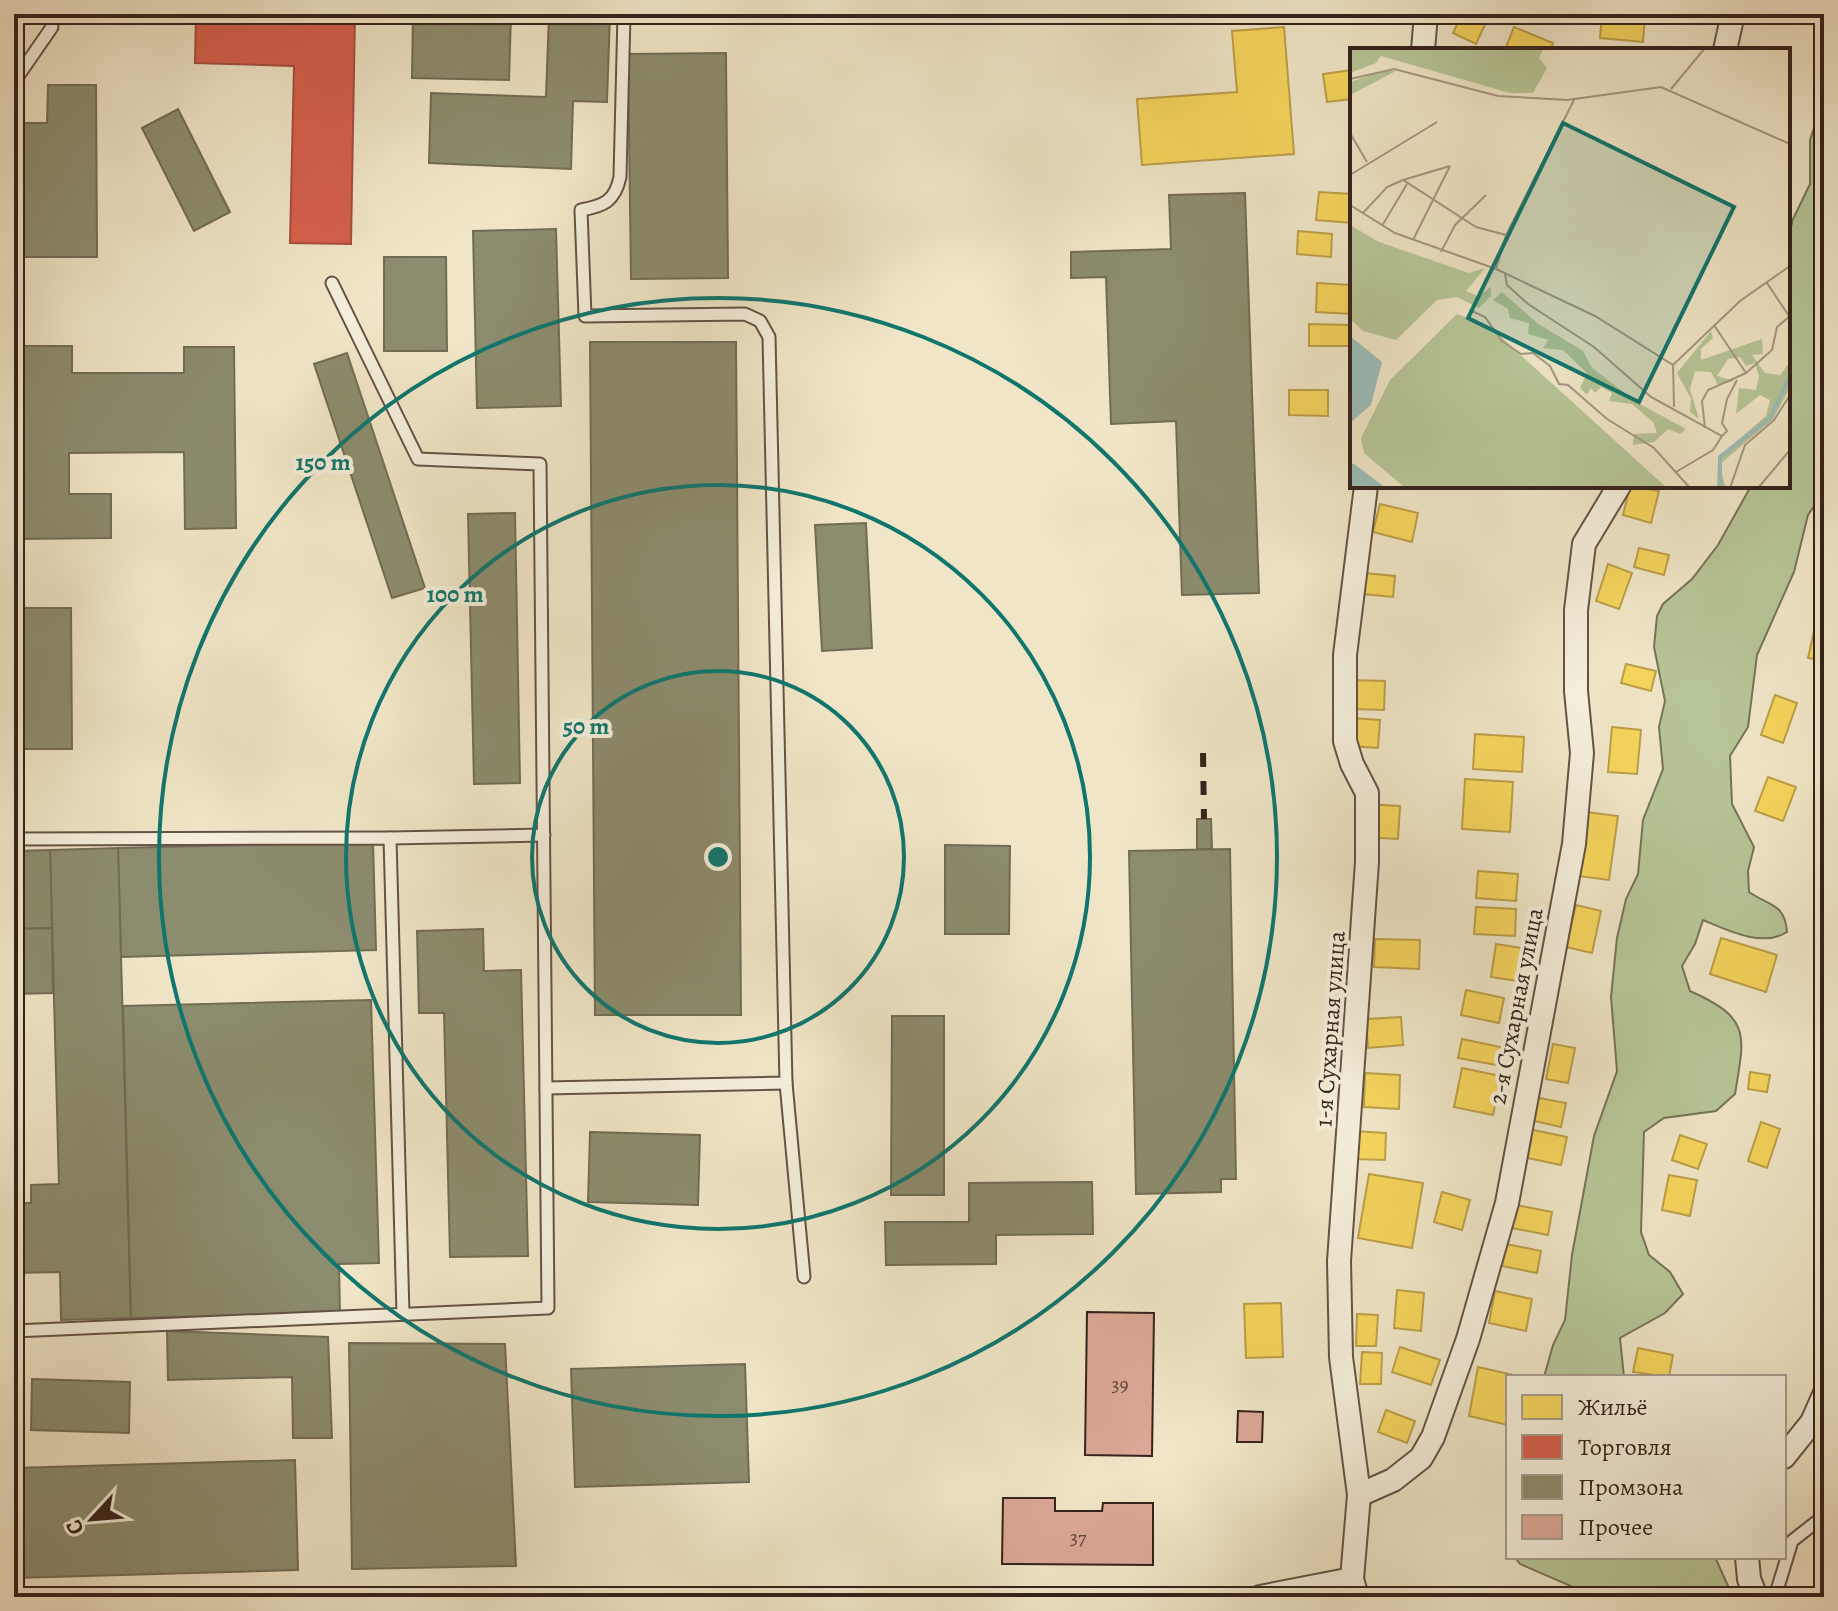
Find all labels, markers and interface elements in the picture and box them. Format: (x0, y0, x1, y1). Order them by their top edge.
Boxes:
inset map (1350, 48, 1790, 488)
text: 150 m (295, 446, 351, 478)
text: 100 m (426, 578, 484, 610)
text: 50 m (563, 710, 609, 742)
centre of rings (704, 843, 732, 871)
street label: 2-я Сухарная улица (1481, 905, 1551, 1107)
street label: 1-я Сухарная улица (1307, 930, 1353, 1128)
house number: 39 (1111, 1371, 1129, 1398)
legend (1506, 1375, 1786, 1559)
text: Жильё (1578, 1391, 1647, 1423)
text: Торговля (1578, 1431, 1672, 1463)
text: Промзона (1578, 1471, 1683, 1503)
north arrow (52, 1479, 132, 1559)
text: Прочее (1578, 1511, 1653, 1543)
text: С (58, 1515, 91, 1540)
house number: 37 (1070, 1524, 1087, 1551)

